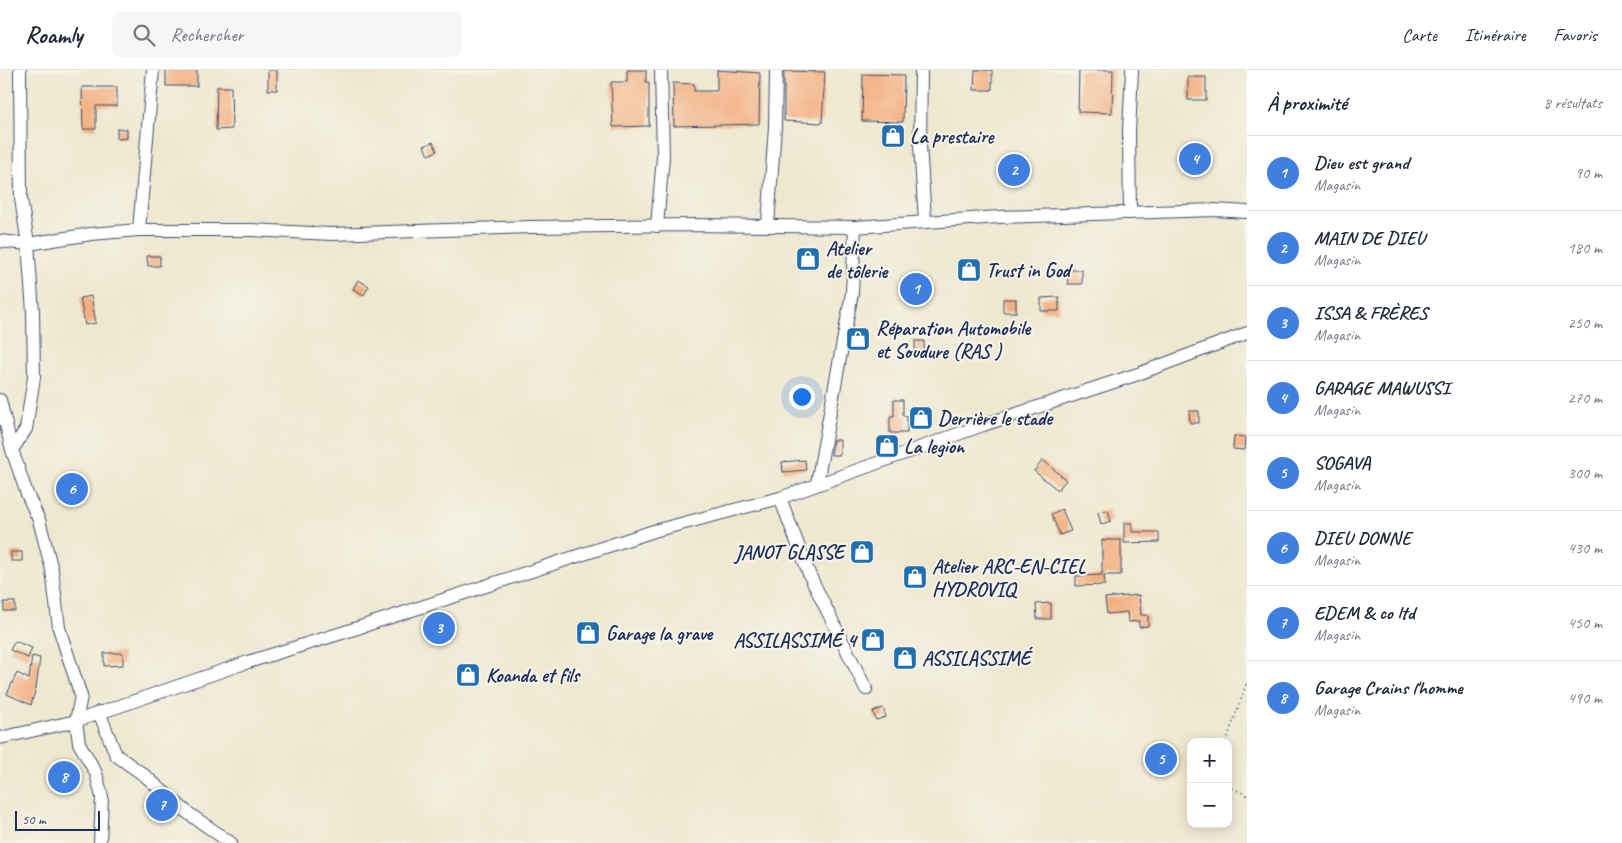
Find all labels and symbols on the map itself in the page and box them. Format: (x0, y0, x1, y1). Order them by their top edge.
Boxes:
shop icon: La prestaire (880, 123, 906, 149)
place label: La prestaire (910, 124, 995, 149)
pin: 4 (1179, 140, 1211, 178)
pin: 2 (998, 151, 1030, 189)
place label: Atelier de tôlerie (826, 236, 889, 284)
shop icon: Atelier de tôlerie (795, 246, 821, 272)
shop icon: Trust in God (956, 257, 982, 283)
place label: Trust in God (986, 258, 1074, 283)
pin: 1 (900, 270, 932, 308)
place label: Réparation Automobile et Soudure (RAS ) (876, 316, 1032, 364)
shop icon: Réparation Automobile et Soudure (RAS ) (845, 326, 871, 352)
your location (789, 384, 815, 410)
shop icon: Derrière le stade (908, 405, 934, 431)
place label: Derrière le stade (938, 406, 1054, 431)
shop icon: La legion (874, 433, 900, 459)
place label: La legion (904, 434, 966, 459)
pin: 6 (56, 470, 88, 508)
shop icon: JANOT GLASSE (849, 539, 875, 565)
place label: JANOT GLASSE (733, 540, 847, 565)
place label: Atelier ARC-EN-CIEL HYDROVIQ (932, 554, 1086, 602)
shop icon: Atelier ARC-EN-CIEL HYDROVIQ (902, 564, 928, 590)
pin: 3 (423, 609, 455, 647)
shop icon: Garage la grave (575, 620, 601, 646)
place label: Garage la grave (606, 621, 714, 646)
shop icon: ASSILASSIMÉ 4 (860, 627, 886, 653)
place label: ASSILASSIMÉ 4 (733, 628, 859, 653)
shop icon: ASSILASSIMÉ (892, 645, 918, 671)
place label: ASSILASSIMÉ (922, 646, 1034, 671)
shop icon: Koanda et fils (455, 662, 481, 688)
place label: Koanda et fils (486, 663, 581, 688)
pin: 5 (1145, 740, 1177, 778)
pin: 8 (48, 758, 80, 796)
pin: 7 (146, 786, 178, 824)
scale bar (15, 808, 100, 831)

